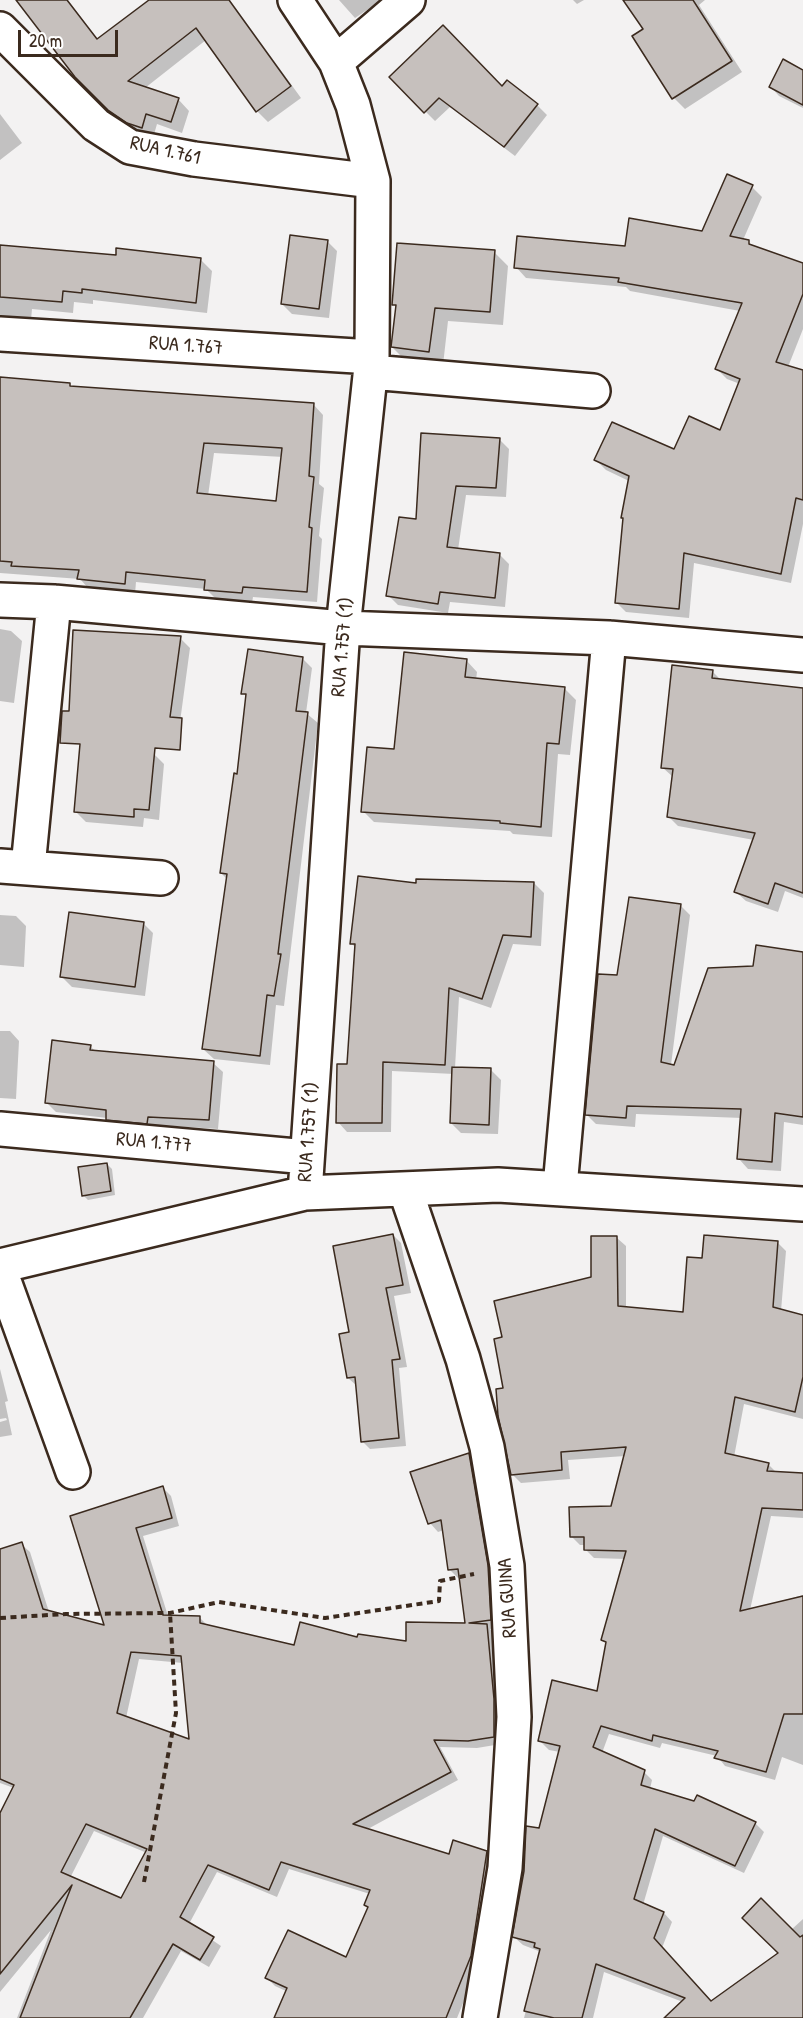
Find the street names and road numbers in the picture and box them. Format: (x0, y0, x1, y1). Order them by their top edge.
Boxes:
street label: RUA 1.761 (128, 131, 202, 171)
street label: RUA 1.767 (148, 331, 224, 361)
street label: RUA 1.757 (1) (327, 596, 359, 698)
street label: RUA 1.757 (1) (294, 1081, 324, 1183)
street label: RUA 1.777 (115, 1128, 193, 1158)
street label: RUA GUINA (493, 1557, 523, 1639)

